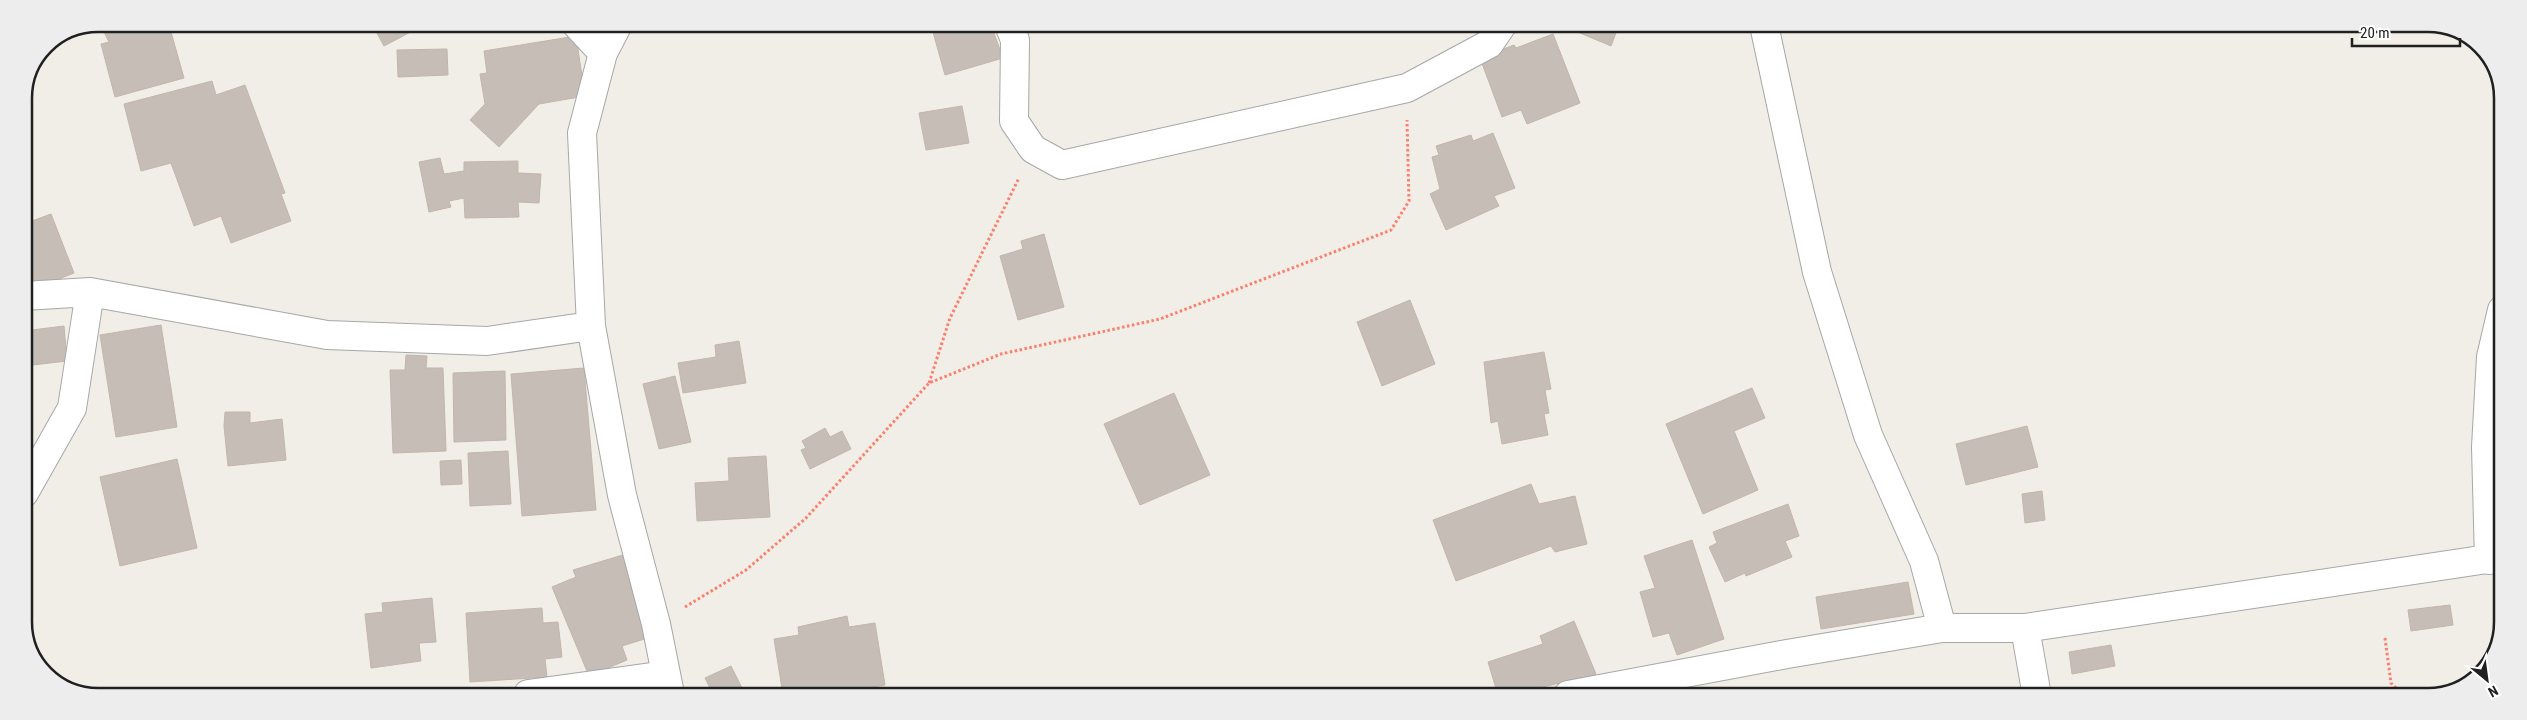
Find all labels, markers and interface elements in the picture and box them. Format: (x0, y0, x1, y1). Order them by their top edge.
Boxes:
scale bar (2352, 15, 2460, 47)
text: 20 m (2360, 24, 2390, 42)
north arrow (2462, 655, 2512, 705)
text: N (2486, 682, 2501, 700)

